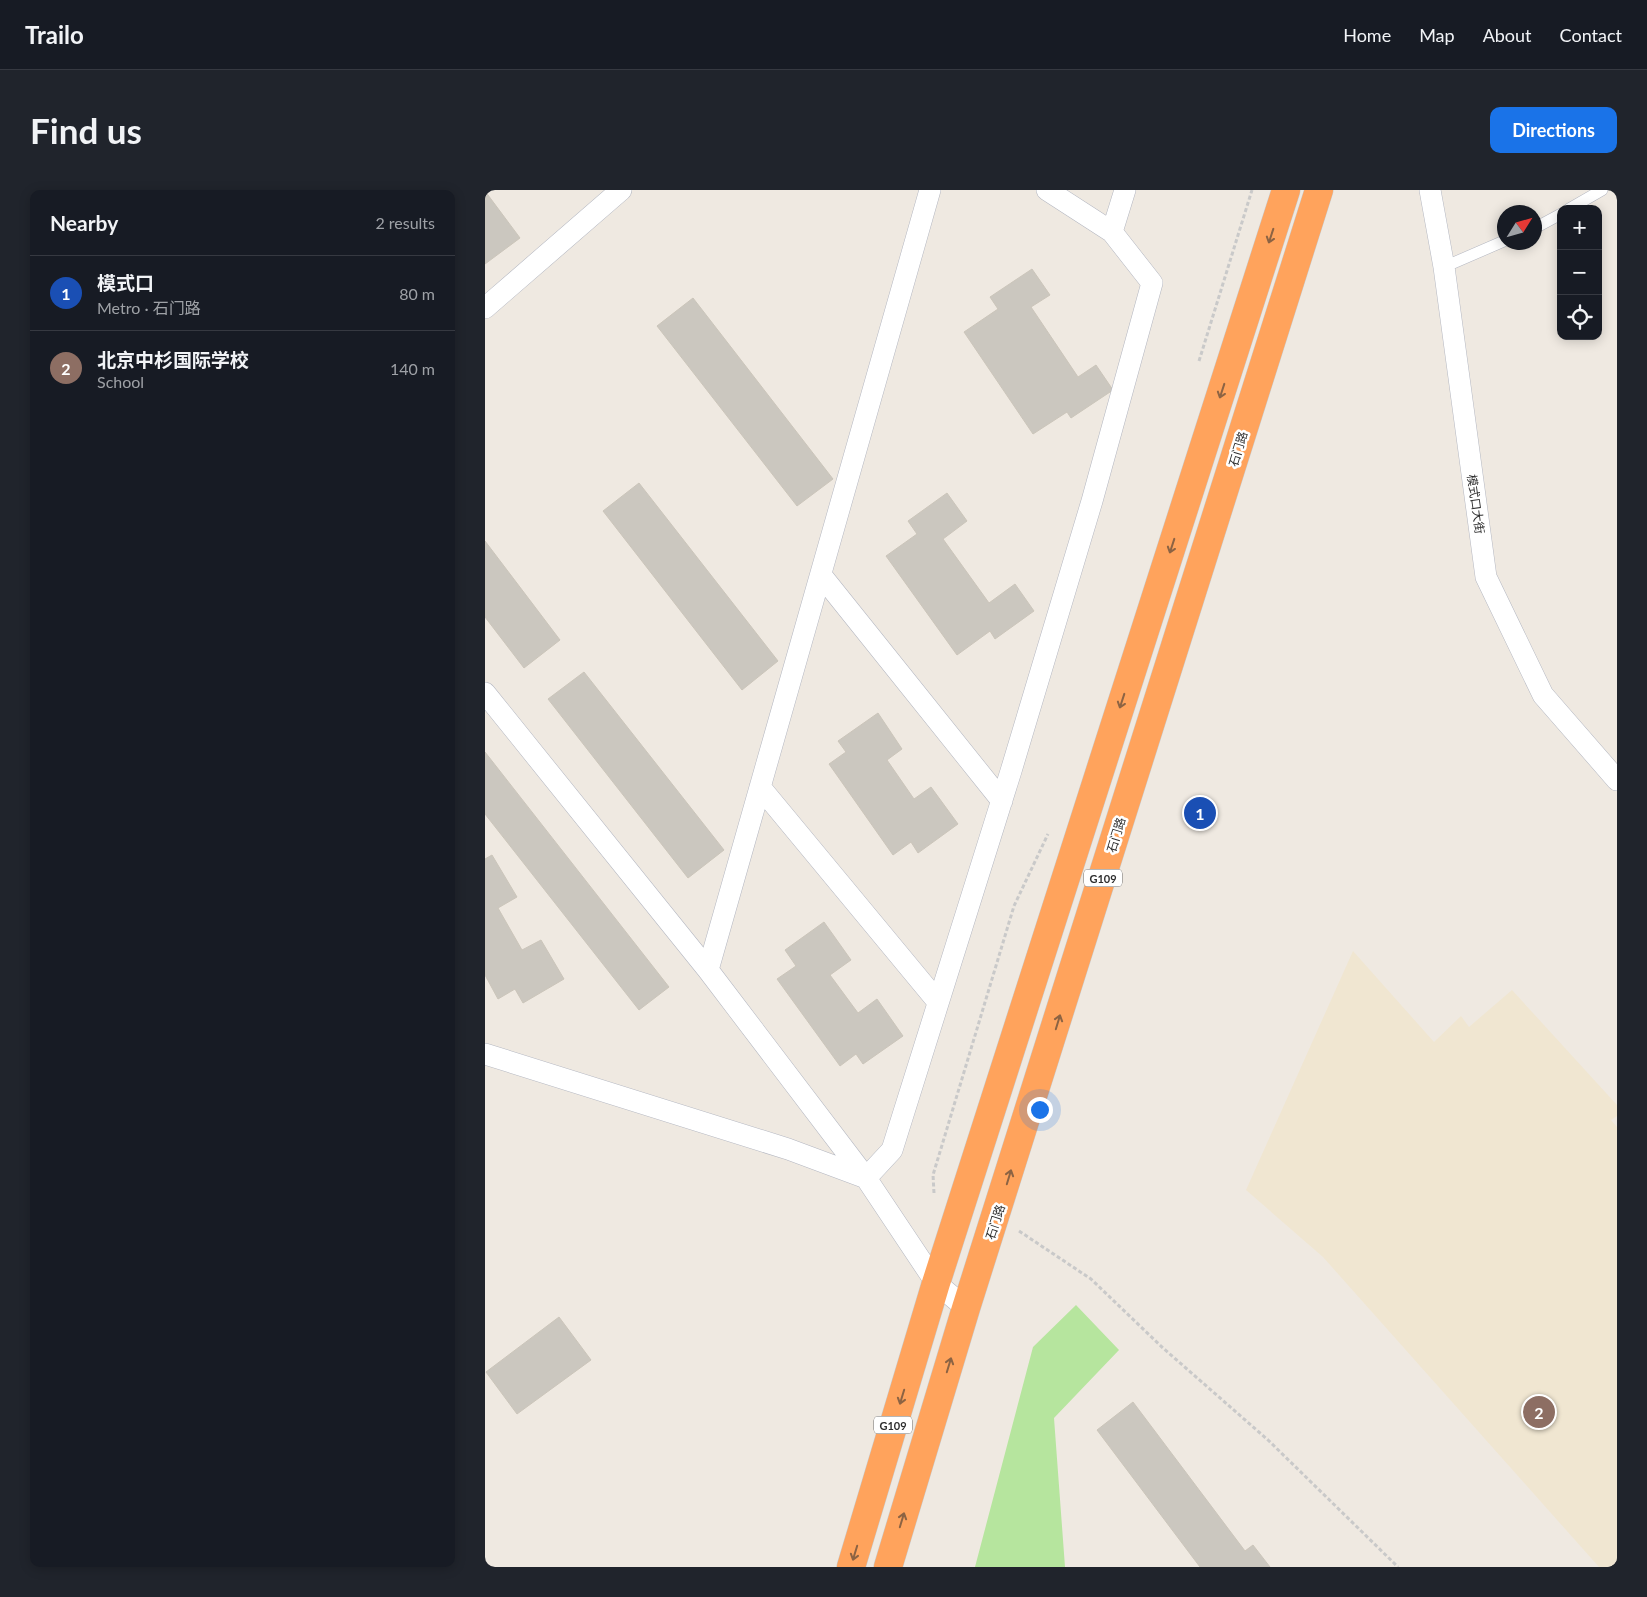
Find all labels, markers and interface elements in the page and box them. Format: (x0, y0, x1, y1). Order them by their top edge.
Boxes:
text: Trailo (25, 20, 84, 49)
text: Home (1343, 24, 1391, 46)
text: Map (1419, 24, 1455, 46)
text: About (1483, 24, 1532, 46)
text: Contact (1560, 24, 1622, 46)
button: Directions (1490, 107, 1617, 153)
text: Find us (30, 109, 142, 151)
north arrow (1497, 205, 1542, 250)
map controls (1557, 205, 1602, 340)
button: + (1557, 205, 1602, 250)
text: Nearby (50, 210, 118, 235)
text: 2 results (375, 213, 435, 232)
one-way arrow (1266, 228, 1276, 244)
button: − (1557, 250, 1602, 295)
text: 模式口 (97, 271, 154, 294)
text: 1 (61, 284, 71, 303)
text: 80 m (399, 284, 435, 303)
button: locate (1557, 295, 1602, 340)
text: Metro · 石门路 (97, 298, 201, 317)
text: 北京中杉国际学校 (97, 348, 249, 371)
text: 2 (61, 359, 71, 378)
text: 140 m (390, 359, 435, 378)
text: School (97, 372, 144, 391)
one-way arrow (1216, 383, 1226, 399)
street label: 石门路 (1226, 430, 1250, 468)
street label: 模式口大街 (1464, 473, 1488, 535)
one-way arrow (1167, 538, 1176, 553)
one-way arrow (1117, 692, 1127, 708)
pin: 1 (1184, 794, 1216, 832)
street label: 石门路 (1104, 816, 1128, 854)
road number: G109 (1084, 870, 1122, 886)
one-way arrow (1054, 1014, 1063, 1030)
your location (1027, 1097, 1053, 1123)
one-way arrow (1005, 1169, 1015, 1185)
street label: 石门路 (982, 1203, 1008, 1241)
one-way arrow (945, 1357, 955, 1373)
one-way arrow (896, 1389, 906, 1405)
pin: 2 (1523, 1393, 1555, 1431)
road number: G109 (874, 1416, 912, 1434)
one-way arrow (898, 1513, 908, 1529)
one-way arrow (850, 1544, 860, 1560)

